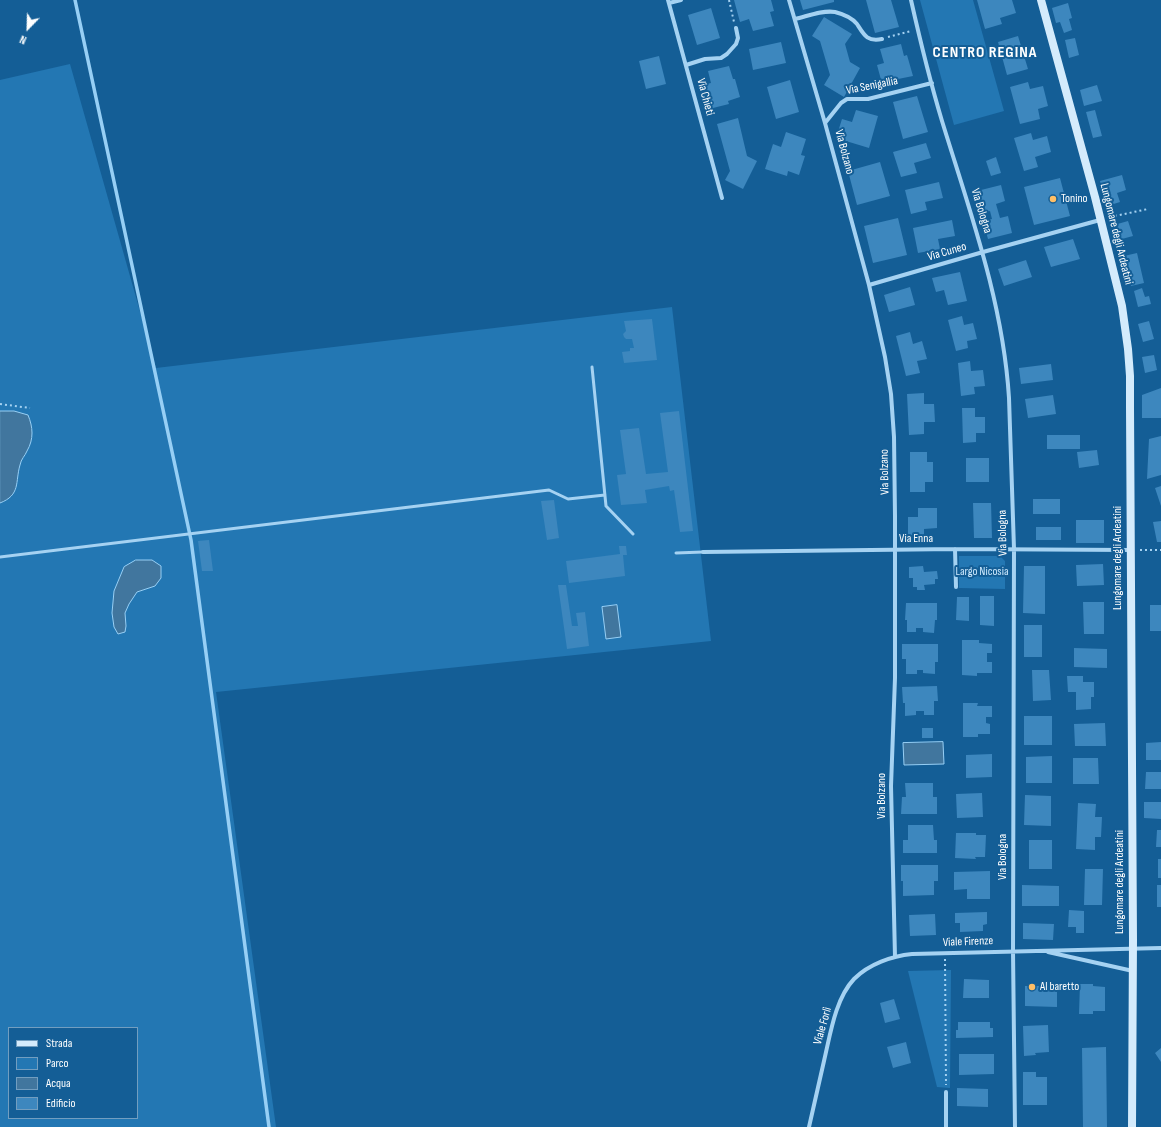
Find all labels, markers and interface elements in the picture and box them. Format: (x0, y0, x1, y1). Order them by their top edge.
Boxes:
north arrow (8, 8, 48, 48)
text: N (18, 32, 28, 47)
district label: CENTRO REGINA (933, 43, 1037, 63)
street label: Via Senigallia (845, 74, 899, 98)
street label: Via Chieti (693, 77, 717, 117)
street label: Via Bolzano (831, 128, 857, 176)
street label: Lungomare degli Ardeatini (1096, 182, 1136, 286)
street label: Via Bologna (967, 187, 995, 235)
place label: Tonino (1061, 192, 1088, 206)
marker: Tonino (1048, 194, 1058, 204)
street label: Via Cuneo (926, 240, 968, 264)
street label: Via Bolzano (877, 449, 893, 495)
street label: Lungomare degli Ardeatini (1111, 506, 1125, 610)
street label: Via Bologna (995, 510, 1011, 556)
street label: Via Enna (899, 532, 933, 546)
park label: Largo Nicosia (955, 565, 1009, 579)
street label: Via Bolzano (875, 773, 889, 819)
street label: Lungomare degli Ardeatini (1113, 830, 1127, 934)
street label: Via Bologna (996, 834, 1010, 880)
street label: Viale Firenze (943, 934, 993, 950)
place label: Al baretto (1040, 980, 1079, 994)
marker: Al baretto (1027, 982, 1037, 992)
street label: Viale Forlì (811, 1006, 835, 1046)
legend (8, 1027, 138, 1119)
text: Strada (46, 1036, 72, 1051)
text: Parco (46, 1056, 69, 1071)
text: Acqua (46, 1076, 71, 1091)
text: Edificio (46, 1096, 75, 1111)

